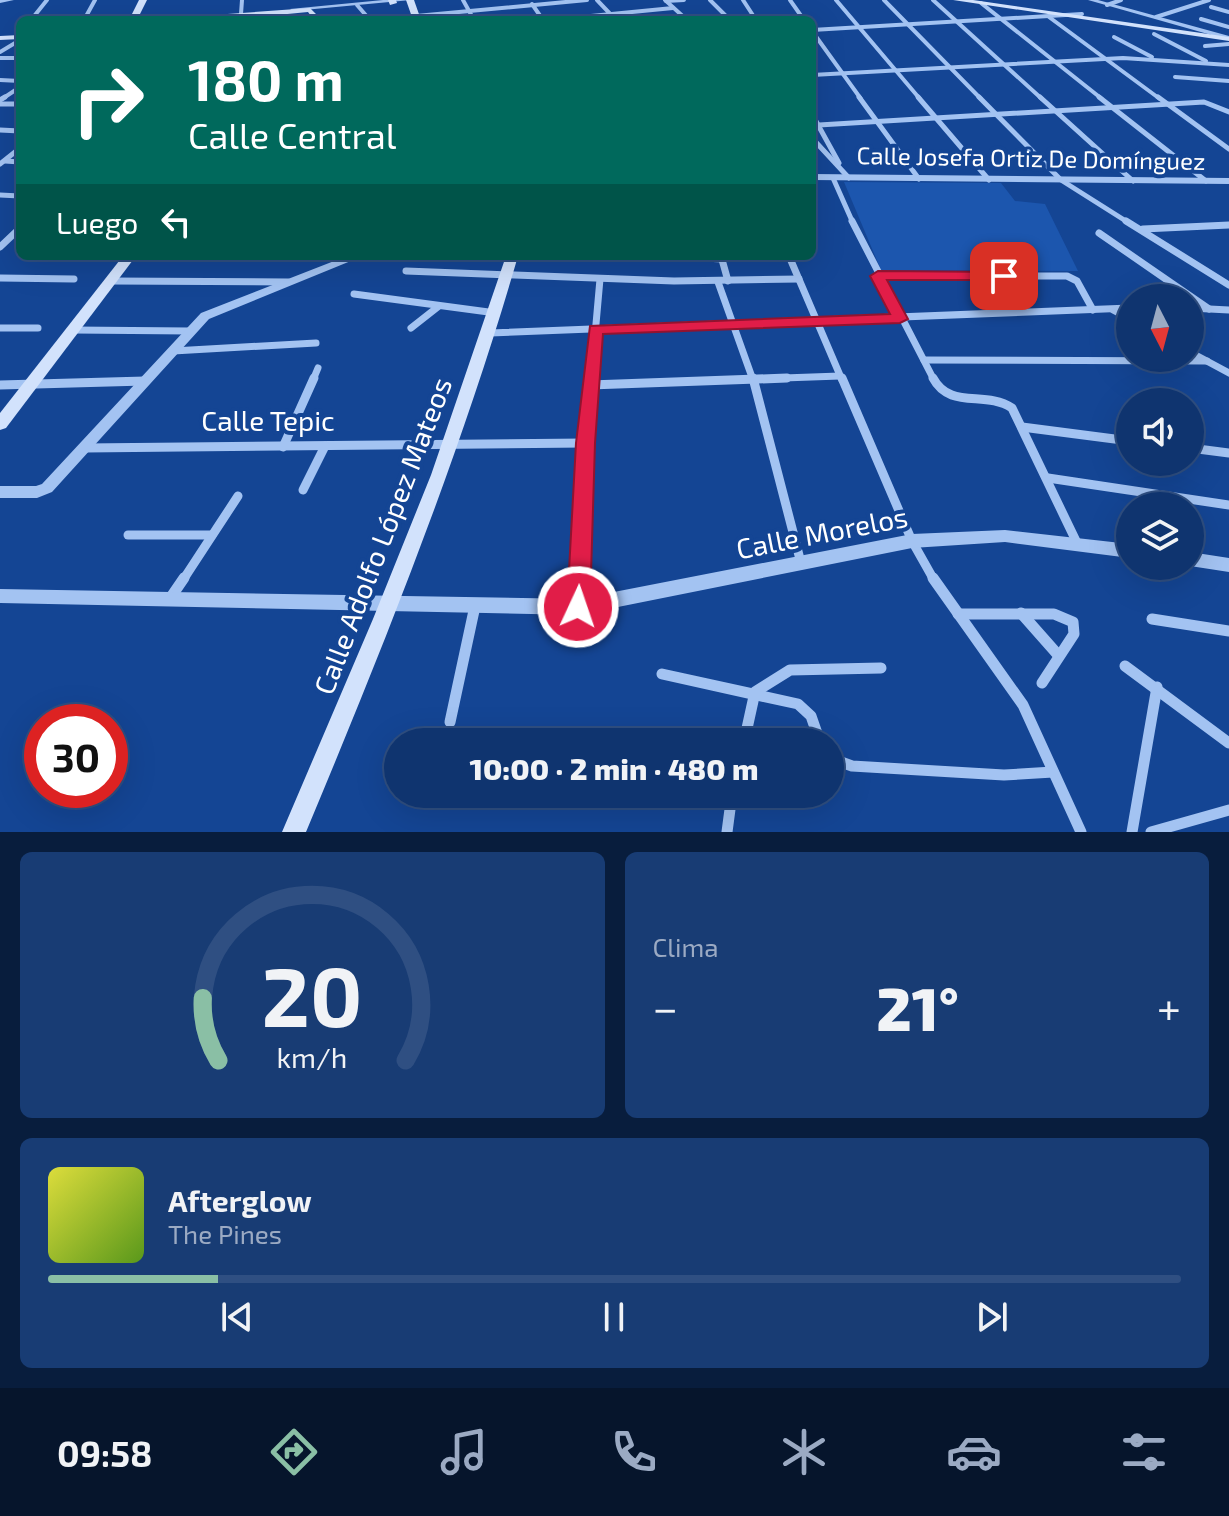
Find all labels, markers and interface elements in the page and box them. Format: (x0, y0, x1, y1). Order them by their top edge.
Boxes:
text: 180 m (188, 45, 344, 112)
icon: right (56, 48, 160, 152)
text: Calle Central (188, 113, 396, 156)
street label: Calle Josefa Ortiz De Domínguez (856, 140, 1206, 175)
icon: left (154, 200, 198, 244)
text: Luego (56, 204, 138, 240)
pin (970, 242, 1038, 310)
icon: arrive (982, 254, 1026, 298)
north arrow (1116, 284, 1204, 372)
map controls (1116, 284, 1204, 580)
street label: Calle Adolfo López Mateos (306, 372, 458, 699)
button: sound (1116, 388, 1204, 476)
street label: Calle Tepic (201, 403, 335, 437)
button: layers (1116, 492, 1204, 580)
street label: Calle Morelos (733, 499, 910, 565)
position arrow (536, 565, 620, 649)
speed limit sign: 30 (24, 704, 128, 808)
text: 10:00 · 2 min · 480 m (469, 750, 759, 786)
text: Clima (653, 931, 719, 962)
text: 20 (262, 944, 363, 1044)
text: 21° (876, 971, 959, 1043)
text: − (653, 980, 678, 1033)
text: + (1157, 980, 1181, 1033)
text: km/h (277, 1039, 348, 1074)
text: Afterglow (168, 1182, 312, 1218)
text: The Pines (168, 1218, 282, 1249)
icon: previous (215, 1295, 259, 1339)
icon: pause (592, 1295, 636, 1339)
icon: next (970, 1295, 1014, 1339)
icon: directions (266, 1424, 322, 1480)
icon: music (436, 1424, 492, 1480)
icon: phone (606, 1424, 662, 1480)
icon: climate (776, 1424, 832, 1480)
icon: car (946, 1424, 1002, 1480)
icon: filters (1116, 1424, 1172, 1480)
text: 09:58 (57, 1431, 152, 1474)

